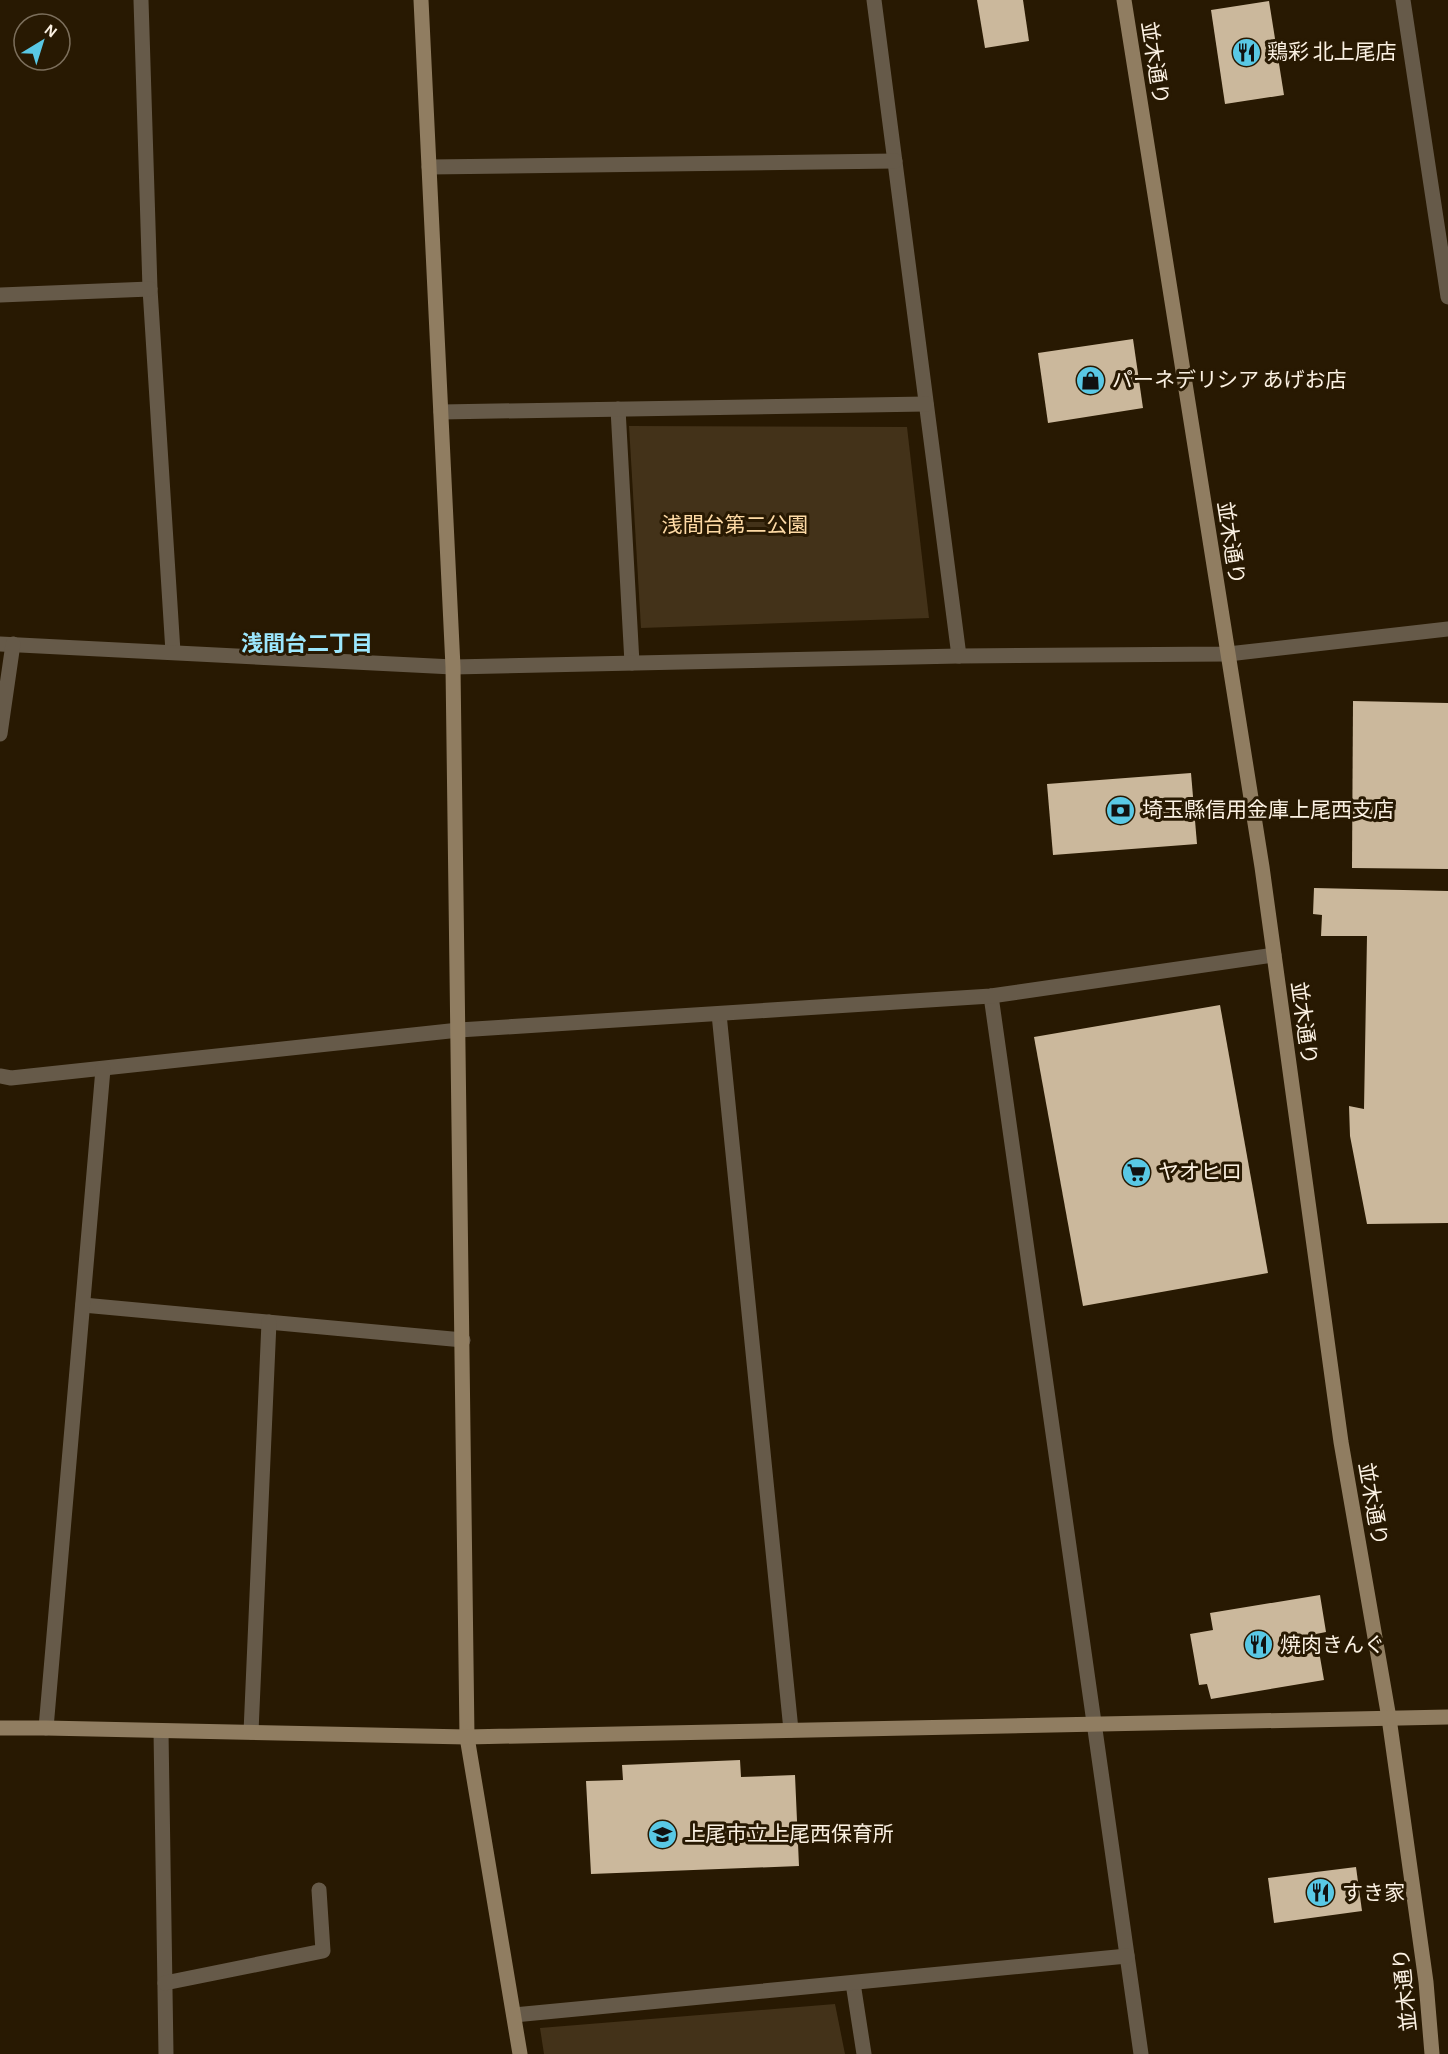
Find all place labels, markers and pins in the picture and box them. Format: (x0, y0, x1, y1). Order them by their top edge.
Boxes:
restaurant icon: 鶏彩 北上尾店 (1230, 36, 1262, 68)
place label: 鶏彩 北上尾店 (1267, 41, 1396, 63)
shop icon: パーネデリシア あげお店 (1075, 364, 1107, 396)
place label: パーネデリシア あげお店 (1112, 369, 1346, 391)
bank icon: 埼玉縣信用金庫上尾西支店 (1105, 794, 1137, 826)
place label: 埼玉縣信用金庫上尾西支店 (1142, 799, 1394, 821)
supermarket icon: ヤオヒロ (1121, 1156, 1153, 1188)
place label: ヤオヒロ (1158, 1162, 1242, 1183)
restaurant icon: 焼肉きんぐ (1243, 1629, 1275, 1661)
place label: 焼肉きんぐ (1280, 1634, 1385, 1656)
school or university icon: 上尾市立上尾西保育所 (647, 1818, 679, 1850)
place label: 上尾市立上尾西保育所 (684, 1823, 894, 1845)
restaurant icon: すき家 (1305, 1877, 1337, 1909)
place label: すき家 (1342, 1882, 1405, 1904)

